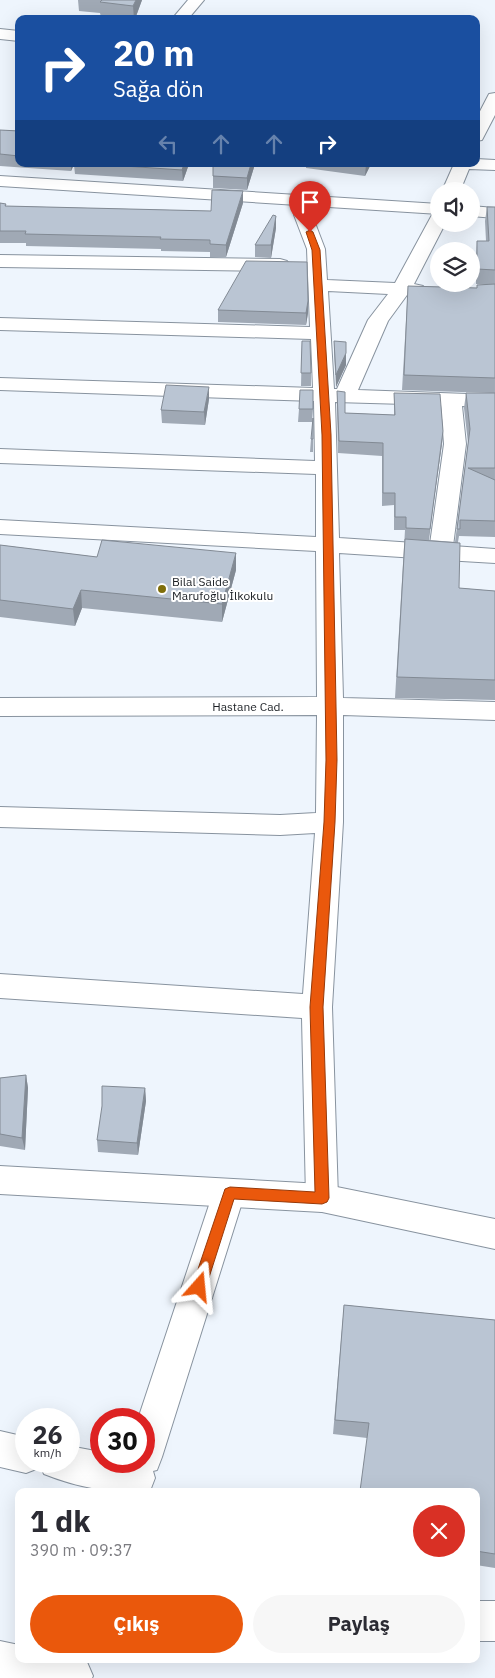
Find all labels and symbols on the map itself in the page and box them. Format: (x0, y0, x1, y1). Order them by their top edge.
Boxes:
pin (289, 181, 331, 232)
place label: Bilal Saide Marufoğlu İlkokulu (172, 574, 273, 603)
marker: Bilal Saide Marufoğlu İlkokulu (156, 583, 168, 595)
street label: Hastane Cad. (212, 699, 284, 714)
position arrow (172, 1260, 224, 1312)
speed limit sign: 30 (90, 1408, 155, 1473)

